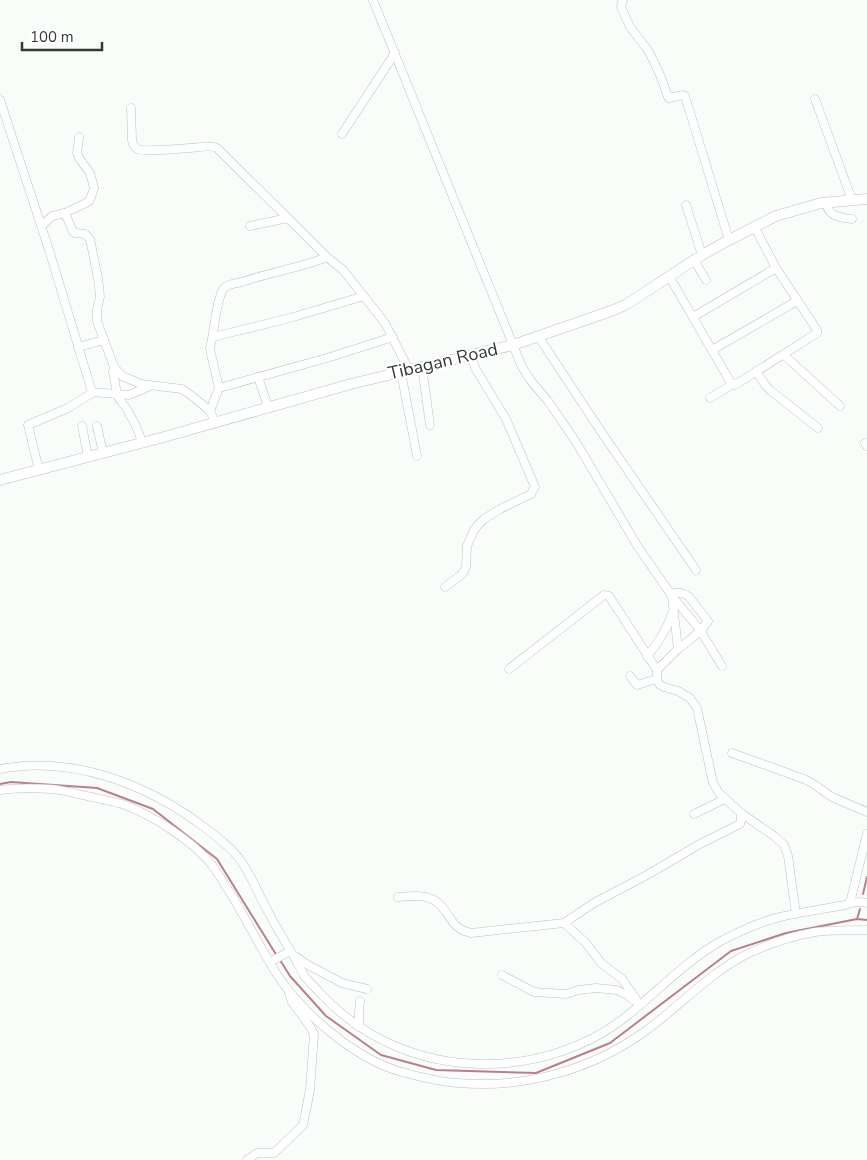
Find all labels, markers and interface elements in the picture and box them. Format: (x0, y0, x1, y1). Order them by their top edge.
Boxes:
scale bar (22, 20, 102, 52)
text: 100 m (30, 27, 74, 47)
street label: Tibagan Road (386, 337, 500, 385)

